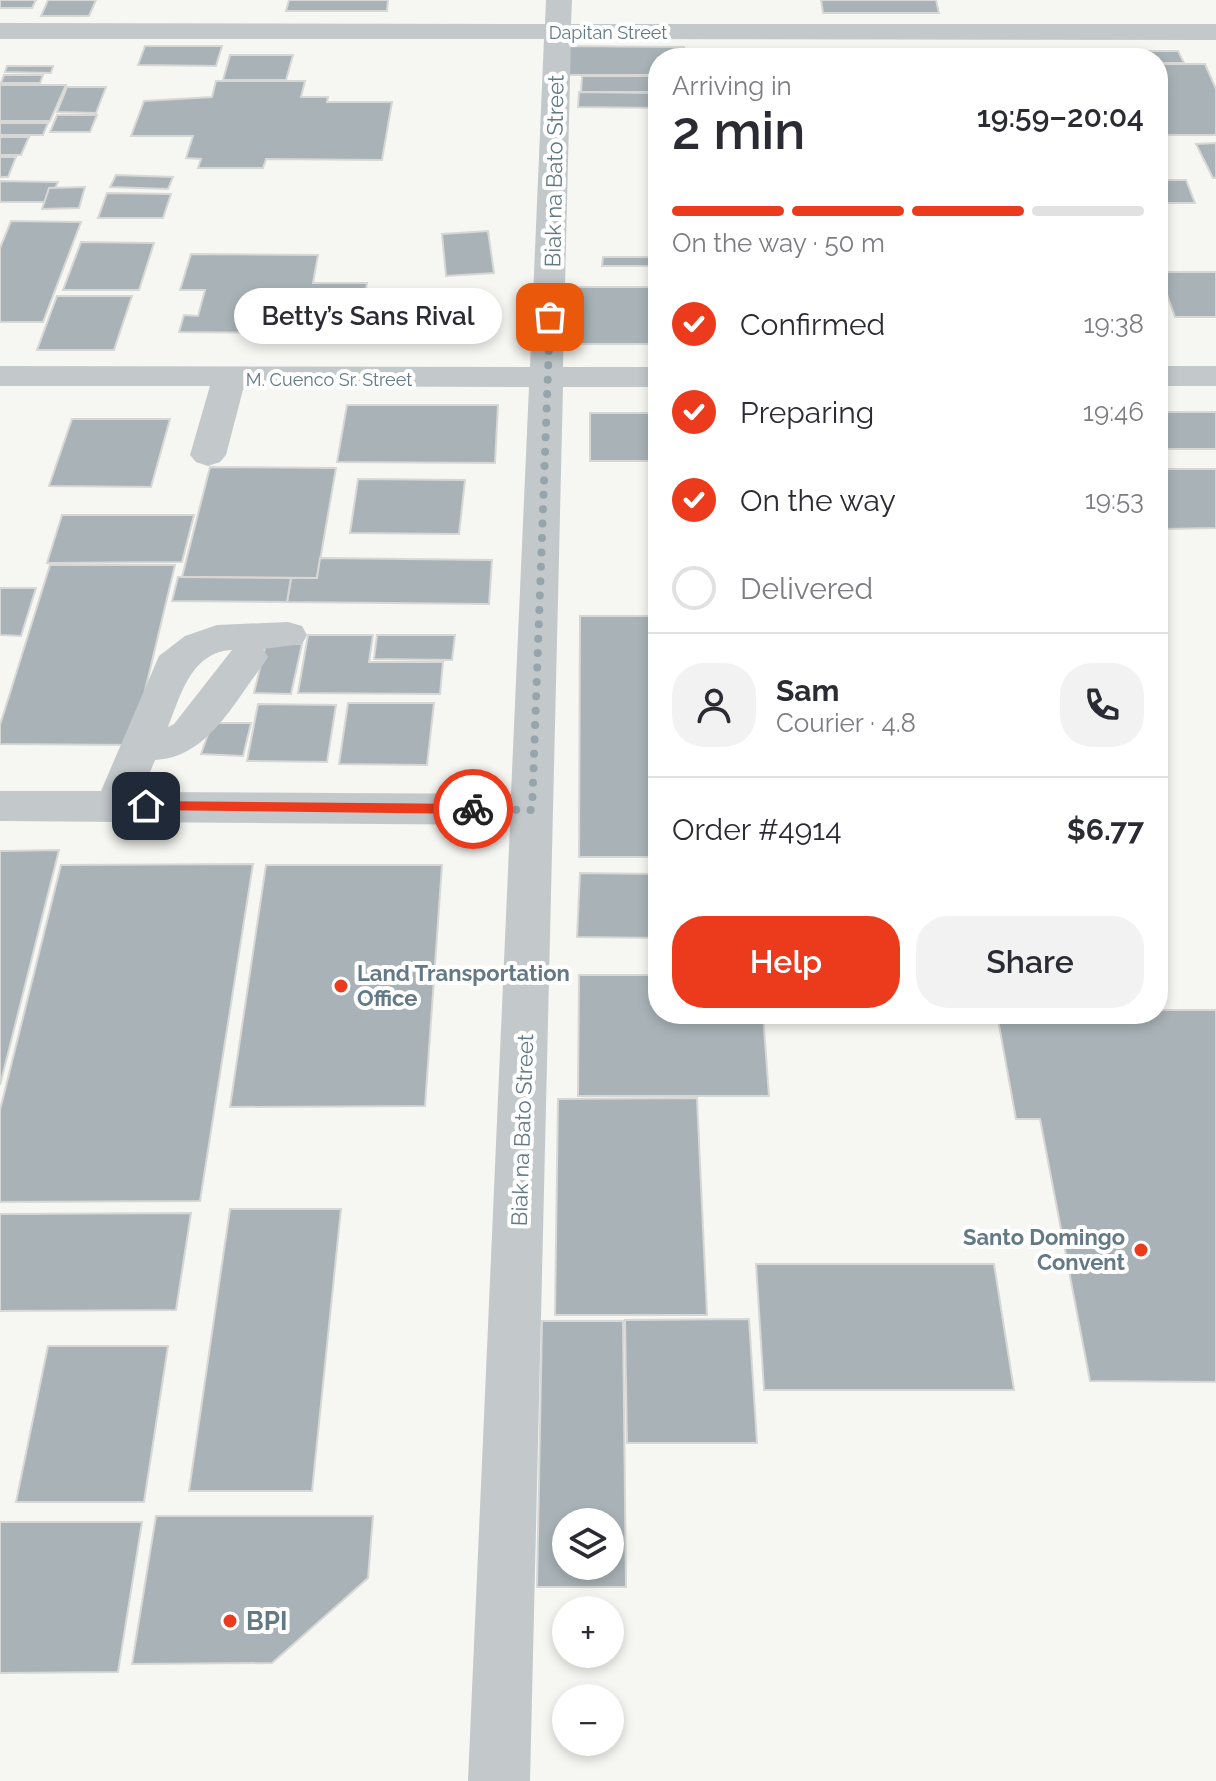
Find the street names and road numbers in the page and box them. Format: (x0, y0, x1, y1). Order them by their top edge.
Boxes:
street label: Dapitan Street (549, 22, 667, 43)
street label: Biak na Bato Street (539, 74, 569, 267)
street label: M. Cuenco Sr. Street (246, 369, 412, 390)
street label: Biak na Bato Street (506, 1033, 538, 1227)

